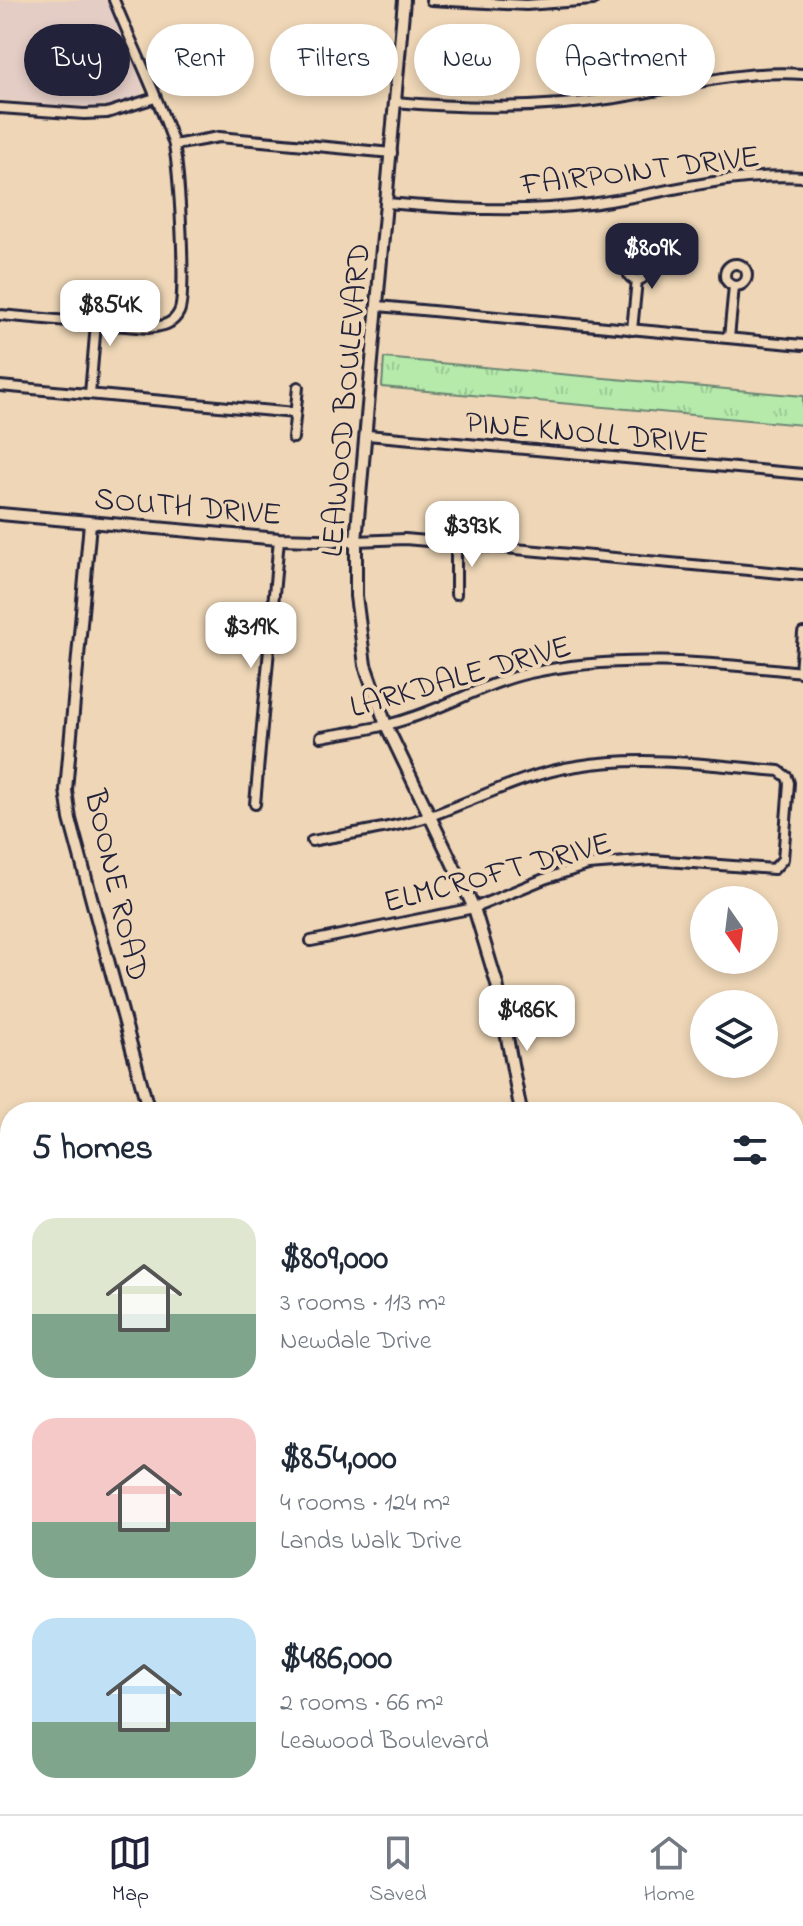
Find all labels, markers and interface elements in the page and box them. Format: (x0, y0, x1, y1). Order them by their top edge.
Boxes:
chip: Buy (24, 24, 130, 96)
chip: Rent (146, 24, 254, 96)
chip: Filters (270, 24, 398, 96)
chip: New (414, 24, 520, 96)
chip: Apartment (536, 24, 715, 96)
street label: FAIRPOINT DRIVE (517, 135, 762, 211)
pin: $809K (596, 223, 708, 291)
text: $809K (623, 230, 681, 268)
street label: LEAWOOD BOULEVARD (310, 241, 385, 559)
pin: $854K (54, 280, 166, 348)
text: $854K (78, 287, 142, 325)
street label: PINE KNOLL DRIVE (463, 400, 710, 469)
street label: SOUTH DRIVE (92, 477, 283, 540)
pin: $393K (416, 501, 528, 569)
text: $393K (443, 508, 501, 546)
pin: $319K (195, 602, 307, 670)
text: $319K (223, 609, 279, 647)
street label: LARKDALE DRIVE (345, 624, 577, 732)
street label: BOONE ROAD (70, 785, 159, 986)
street label: ELMCROFT DRIVE (378, 821, 617, 927)
north arrow (690, 886, 778, 974)
map controls (690, 886, 778, 1078)
pin: $486K (471, 985, 583, 1053)
button: layers (690, 990, 778, 1078)
text: $486K (497, 992, 557, 1030)
text: 5 homes (32, 1125, 153, 1175)
icon: filters (728, 1128, 772, 1172)
text: $809,000 (280, 1235, 388, 1285)
icon: home (96, 1250, 192, 1346)
text: 3 rooms · 113 m² (280, 1285, 446, 1323)
text: Newdale Drive (280, 1323, 431, 1361)
text: $854,000 (280, 1435, 397, 1485)
icon: home (96, 1450, 192, 1546)
text: 4 rooms · 124 m² (280, 1485, 451, 1523)
text: Lands Walk Drive (280, 1523, 462, 1561)
text: $486,000 (280, 1635, 392, 1685)
icon: home (96, 1650, 192, 1746)
text: 2 rooms · 66 m² (280, 1685, 444, 1723)
text: Leawood Boulevard (280, 1723, 489, 1761)
tab: Map (108, 1831, 152, 1911)
tab: Saved (369, 1831, 427, 1911)
tab: Home (643, 1831, 695, 1911)

